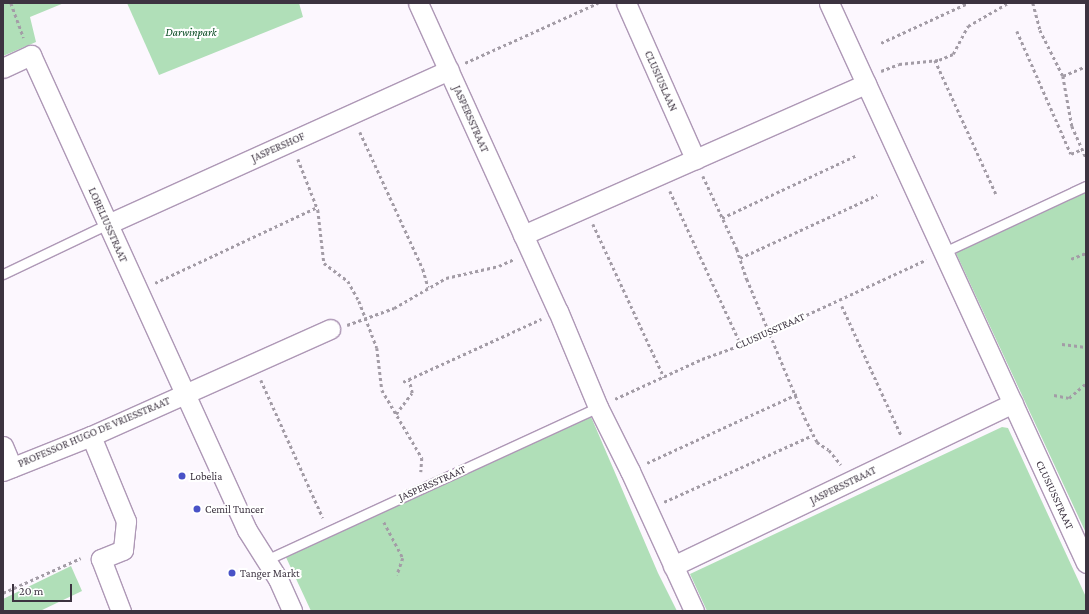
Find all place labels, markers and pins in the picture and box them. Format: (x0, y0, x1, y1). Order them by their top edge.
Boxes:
place label: Lobelia (190, 469, 222, 483)
marker: Lobelia (177, 471, 187, 481)
place label: Cemil Tuncer (205, 502, 264, 516)
marker: Cemil Tuncer (192, 504, 202, 514)
place label: Tanger Markt (240, 566, 300, 580)
marker: Tanger Markt (227, 568, 237, 578)

